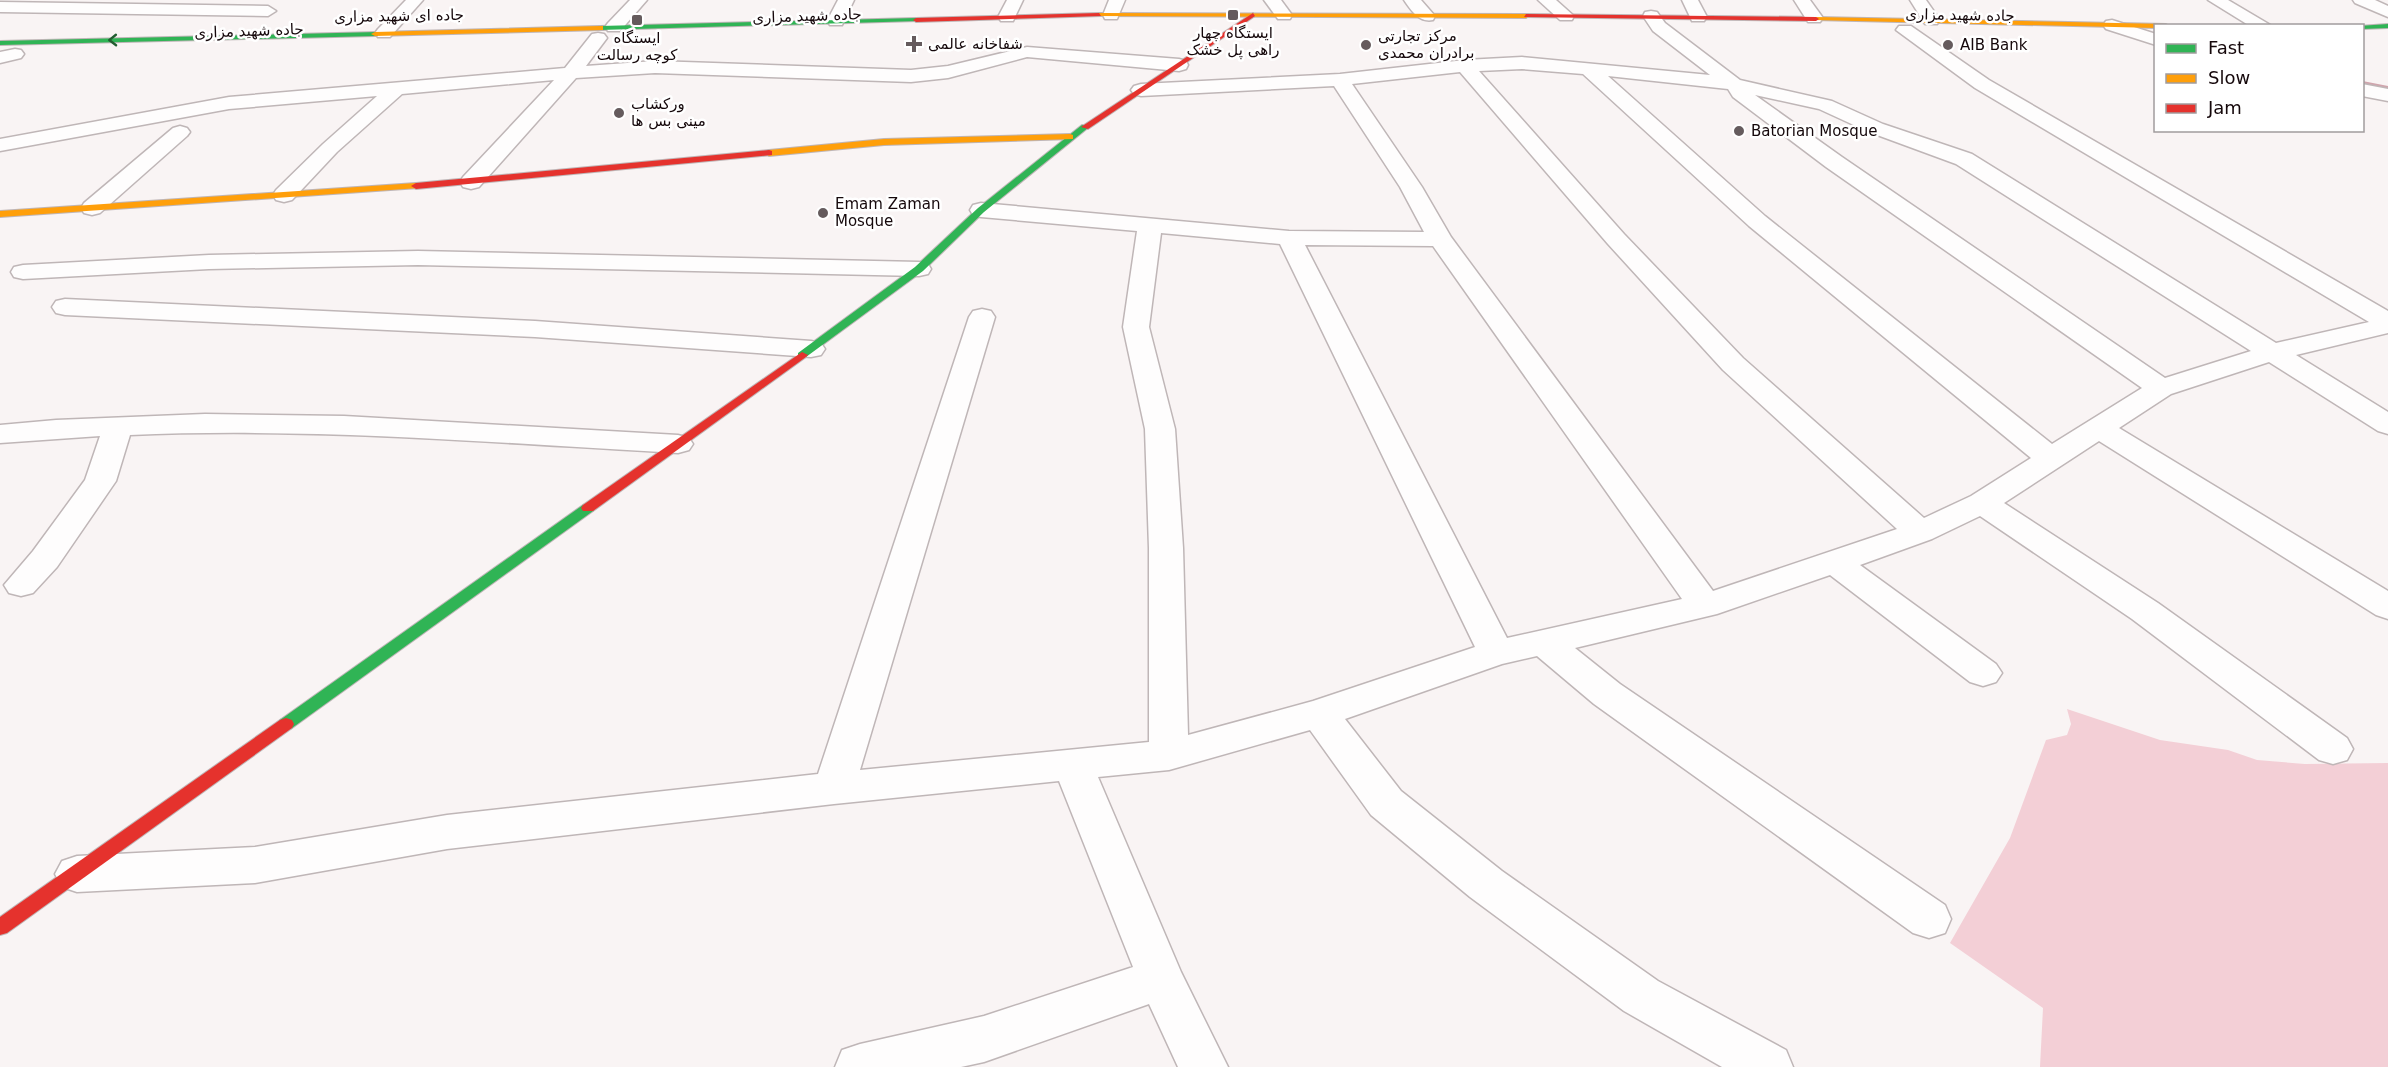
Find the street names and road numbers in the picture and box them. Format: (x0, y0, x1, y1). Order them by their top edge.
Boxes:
street label: جاده شهید مزاری (752, 5, 862, 27)
street label: جاده شهید مزاری (1905, 5, 2015, 25)
street label: جاده ای شهید مزاری (334, 6, 464, 26)
street label: جاده شهید مزاری (194, 20, 304, 42)

